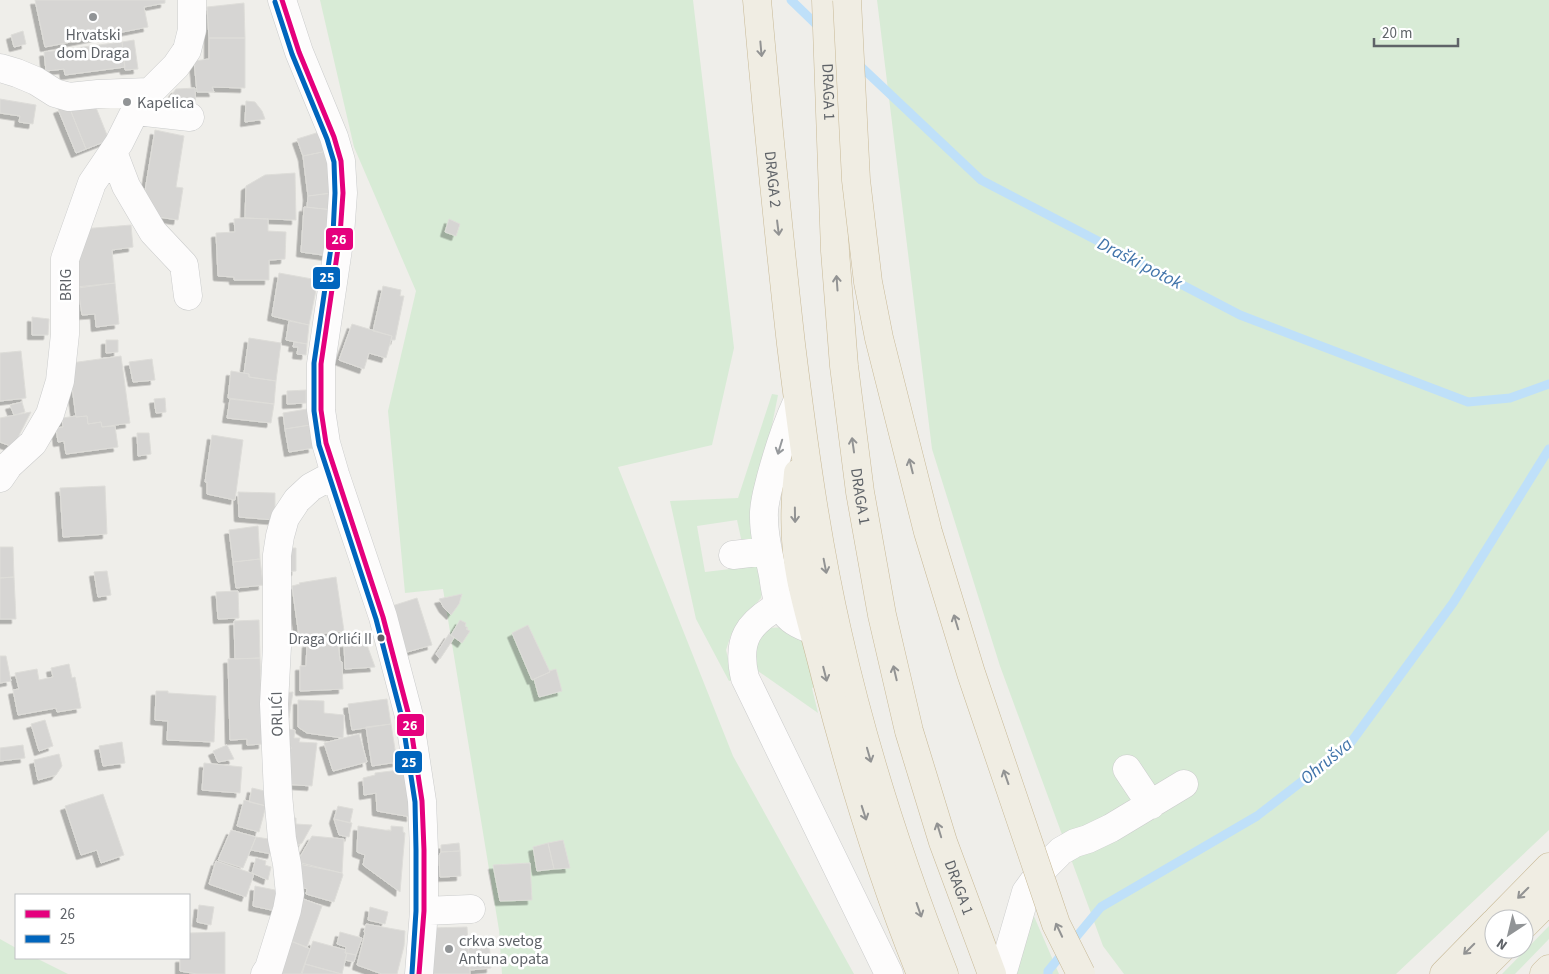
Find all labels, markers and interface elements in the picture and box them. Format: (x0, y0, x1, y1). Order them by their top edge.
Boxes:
marker: Hrvatski dom Draga (87, 11, 99, 23)
scale bar (1374, 15, 1458, 47)
text: 20 m (1382, 23, 1412, 44)
place label: Hrvatski dom Draga (57, 24, 129, 64)
one-way arrow (756, 40, 766, 56)
street label: DRAGA 1 (816, 63, 840, 121)
place label: Kapelica (137, 92, 194, 114)
marker: Kapelica (121, 96, 133, 108)
street label: DRAGA 2 (759, 150, 786, 209)
one-way arrow (773, 219, 783, 235)
line badge: 26 (325, 227, 354, 251)
text: 26 (332, 230, 346, 250)
water label: Draški potok (1093, 231, 1187, 296)
line badge: 25 (312, 266, 341, 290)
text: 25 (320, 268, 334, 288)
street label: BRIG (55, 269, 77, 301)
one-way arrow (833, 275, 842, 291)
one-way arrow (848, 437, 858, 453)
one-way arrow (774, 438, 784, 454)
one-way arrow (906, 459, 915, 475)
street label: DRAGA 1 (845, 467, 876, 527)
one-way arrow (790, 506, 800, 523)
one-way arrow (821, 558, 830, 574)
one-way arrow (950, 615, 960, 631)
place label: Draga Orlići II (288, 629, 372, 650)
marker: Draga Orlići II (376, 633, 386, 643)
one-way arrow (821, 666, 831, 682)
one-way arrow (890, 666, 899, 682)
street label: ORLIĆI (266, 691, 288, 737)
line badge: 26 (396, 713, 425, 737)
text: 26 (403, 716, 417, 736)
water label: Ohrušva (1295, 732, 1358, 791)
one-way arrow (865, 747, 875, 763)
line badge: 25 (394, 750, 423, 774)
text: 25 (402, 753, 416, 773)
one-way arrow (1001, 769, 1010, 785)
one-way arrow (859, 805, 869, 821)
one-way arrow (934, 822, 944, 838)
street label: DRAGA 1 (939, 857, 979, 918)
one-way arrow (1517, 887, 1530, 899)
legend (15, 894, 190, 959)
one-way arrow (915, 901, 925, 917)
text: 26 (60, 904, 75, 925)
north arrow (1484, 909, 1534, 959)
one-way arrow (1054, 923, 1064, 938)
text: 25 (60, 929, 75, 950)
place label: crkva svetog Antuna opata (459, 930, 549, 970)
text: N (1493, 933, 1512, 955)
one-way arrow (1463, 942, 1475, 955)
marker: crkva svetog Antuna opata (443, 943, 455, 955)

